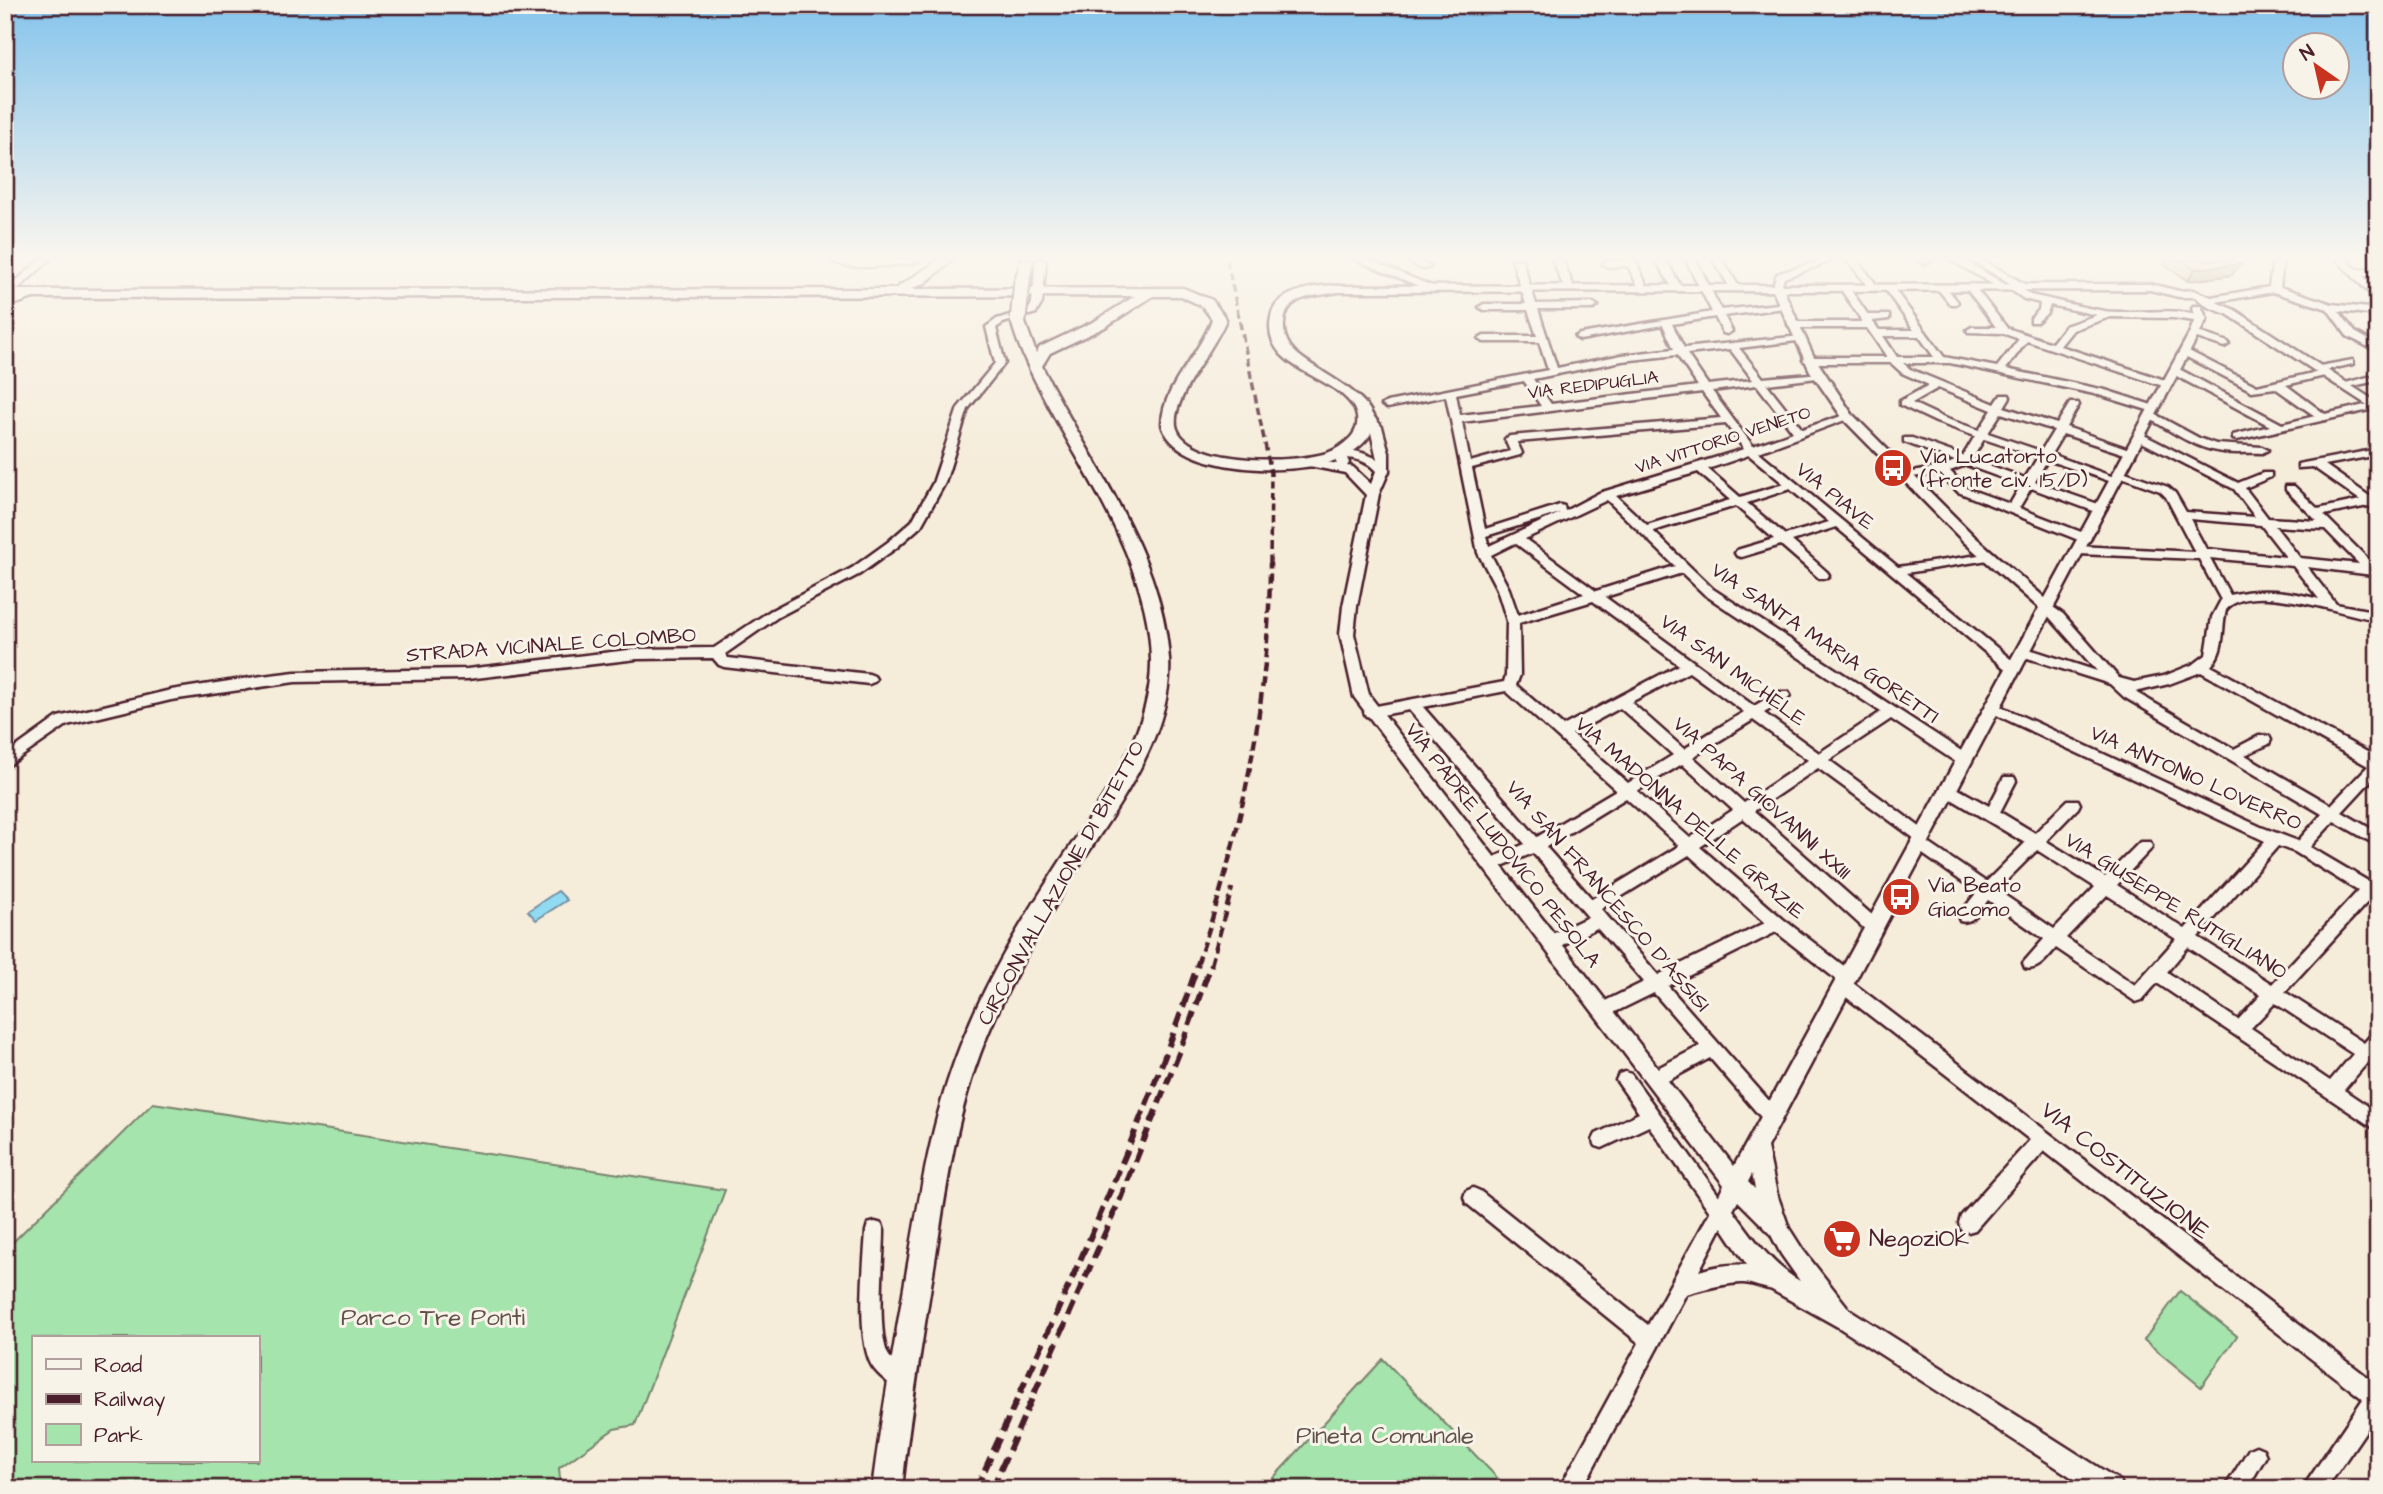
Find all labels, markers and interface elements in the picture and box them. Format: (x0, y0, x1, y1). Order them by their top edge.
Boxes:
north arrow (2282, 32, 2352, 102)
text: N (2295, 39, 2320, 68)
street label: VIA REDIPUGLIA (1526, 365, 1660, 405)
street label: VIA VITTORIO VENETO (1632, 400, 1814, 480)
place label: Via Lucatorto (fronte civ. 15/D) (1920, 442, 2088, 495)
bus stop icon: Via Lucatorto (fronte civ. 15/D) (1872, 447, 1914, 489)
street label: VIA PIAVE (1789, 455, 1881, 537)
street label: VIA SANTA MARIA GORETTI (1705, 556, 1945, 730)
street label: VIA SAN MICHELE (1654, 607, 1812, 733)
street label: STRADA VICINALE COLOMBO (405, 620, 697, 670)
street label: VIA MADONNA DELLE GRAZIE (1569, 710, 1812, 926)
street label: VIA PAPA GIOVANNI XXIII (1666, 710, 1858, 886)
street label: VIA PADRE LUDOVICO PESOLA (1398, 716, 1608, 974)
street label: VIA ANTONIO LOVERRO (2085, 718, 2307, 838)
street label: CIRCONVALLAZIONE DI BITETTO (970, 736, 1152, 1030)
street label: VIA SAN FRANCESCO D'ASSISI (1499, 774, 1717, 1018)
street label: VIA GIUSEPPE RUTIGLIANO (2059, 826, 2293, 986)
place label: Via Beato Giacomo (1928, 871, 2021, 924)
bus stop icon: Via Beato Giacomo (1880, 876, 1922, 918)
street label: VIA COSTITUZIONE (2033, 1094, 2217, 1248)
supermarket icon: NegoziOk (1821, 1218, 1863, 1260)
place label: NegoziOk (1869, 1222, 1970, 1257)
park label: Parco Tre Ponti (341, 1301, 525, 1335)
legend (32, 1336, 259, 1462)
text: Road (94, 1351, 142, 1380)
text: Railway (94, 1385, 166, 1416)
park label: Pineta Comunale (1296, 1419, 1474, 1453)
text: Park (94, 1421, 143, 1450)

